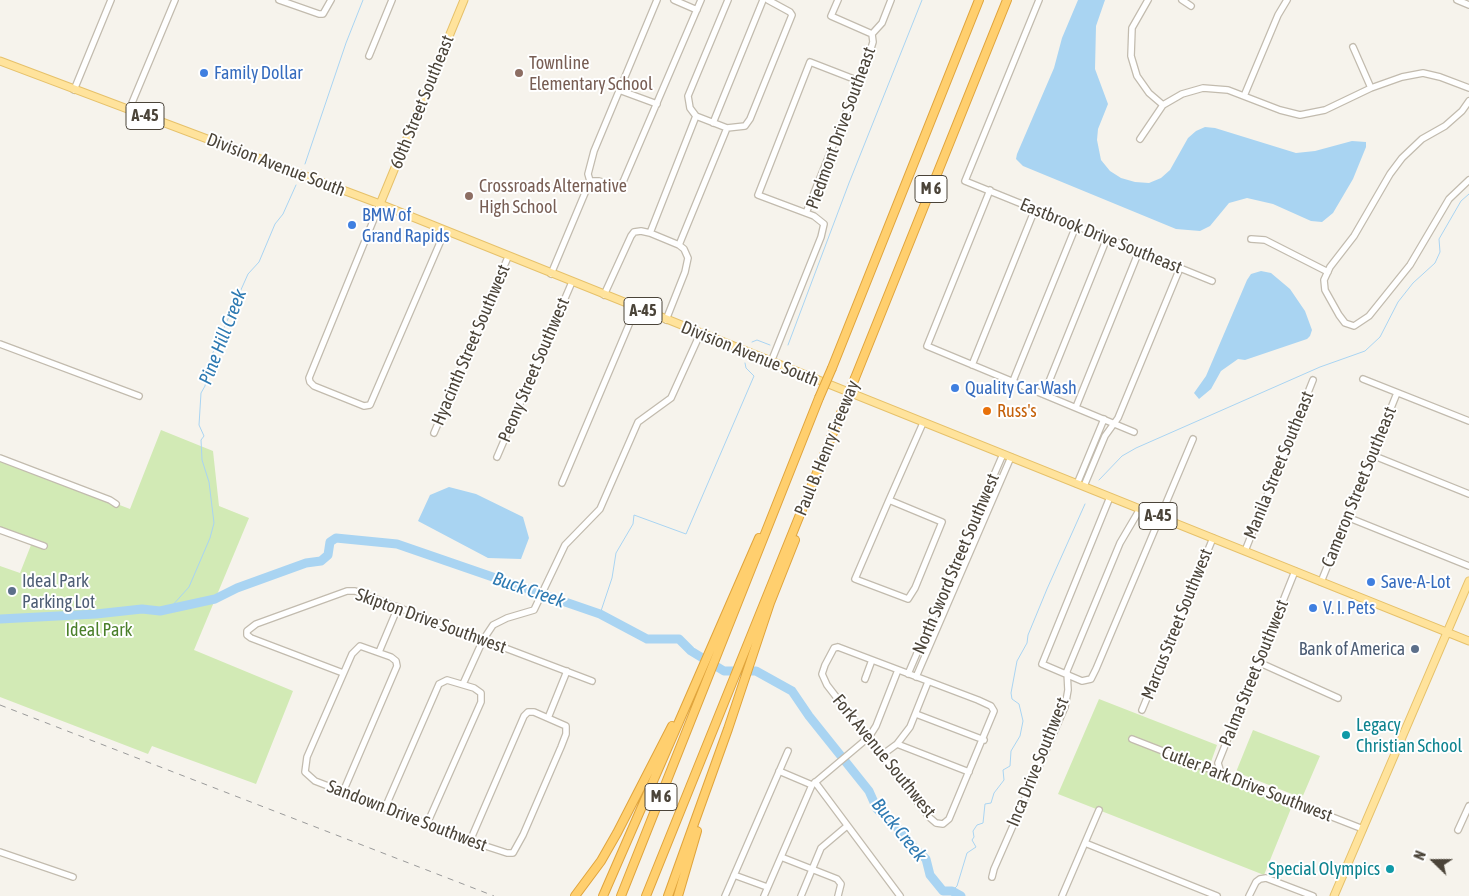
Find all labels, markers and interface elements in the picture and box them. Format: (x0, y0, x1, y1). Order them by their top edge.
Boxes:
street label: 60th Street Southeast (385, 32, 459, 172)
street label: Piedmont Drive Southeast (802, 44, 880, 212)
place label: Townline Elementary School (529, 52, 653, 94)
place label: Family Dollar (214, 62, 303, 84)
marker: Family Dollar (198, 67, 210, 79)
marker: Townline Elementary School (513, 67, 525, 79)
road number: A-45 (126, 102, 164, 130)
street label: Division Avenue South (204, 129, 348, 201)
place label: Crossroads Alternative High School (479, 175, 627, 218)
road number: M 6 (915, 175, 947, 202)
marker: Crossroads Alternative High School (463, 190, 475, 202)
street label: Eastbrook Drive Southeast (1017, 194, 1185, 278)
place label: BMW of Grand Rapids (362, 204, 450, 246)
marker: BMW of Grand Rapids (346, 219, 358, 231)
street label: Hyacinth Street Southwest (427, 261, 515, 429)
water label: Pine Hill Creek (194, 286, 252, 388)
street label: Peony Street Southwest (494, 295, 574, 445)
road number: A-45 (624, 298, 662, 324)
street label: Division Avenue South (678, 316, 822, 392)
street label: Paul B. Henry Freeway (790, 377, 864, 519)
place label: Quality Car Wash (965, 377, 1077, 399)
marker: Quality Car Wash (949, 382, 961, 394)
street label: Manila Street Southeast (1239, 388, 1319, 542)
place label: Russ's (997, 400, 1037, 422)
street label: Cameron Street Southeast (1317, 404, 1401, 570)
marker: Russ's (981, 405, 993, 417)
street label: North Sword Street Southwest (908, 470, 1004, 658)
road number: A-45 (1139, 502, 1177, 530)
street label: Marcus Street Southwest (1137, 545, 1217, 703)
water label: Buck Creek (490, 567, 568, 613)
place label: Ideal Park Parking Lot (22, 570, 95, 612)
place label: Save-A-Lot (1381, 571, 1451, 593)
marker: Save-A-Lot (1365, 576, 1377, 588)
street label: Skipton Drive Southwest (353, 584, 509, 658)
marker: Ideal Park Parking Lot (6, 585, 18, 597)
street label: Palma Street Southwest (1215, 597, 1293, 749)
place label: V. I. Pets (1323, 597, 1375, 619)
marker: V. I. Pets (1307, 602, 1319, 614)
park label: Ideal Park (66, 619, 132, 641)
place label: Bank of America (1299, 638, 1405, 660)
marker: Bank of America (1409, 643, 1421, 655)
street label: Fork Avenue Southwest (828, 690, 940, 822)
street label: Inca Drive Southwest (1002, 694, 1074, 830)
place label: Legacy Christian School (1356, 714, 1462, 756)
marker: Legacy Christian School (1340, 729, 1352, 741)
street label: Cutler Park Drive Southwest (1158, 741, 1336, 827)
street label: Sandown Drive Southwest (324, 776, 490, 856)
road number: M 6 (645, 784, 677, 810)
water label: Buck Creek (867, 794, 931, 866)
north arrow (1409, 836, 1459, 886)
text: N (1411, 849, 1429, 862)
place label: Special Olympics (1268, 858, 1380, 880)
marker: Special Olympics (1384, 863, 1396, 875)

